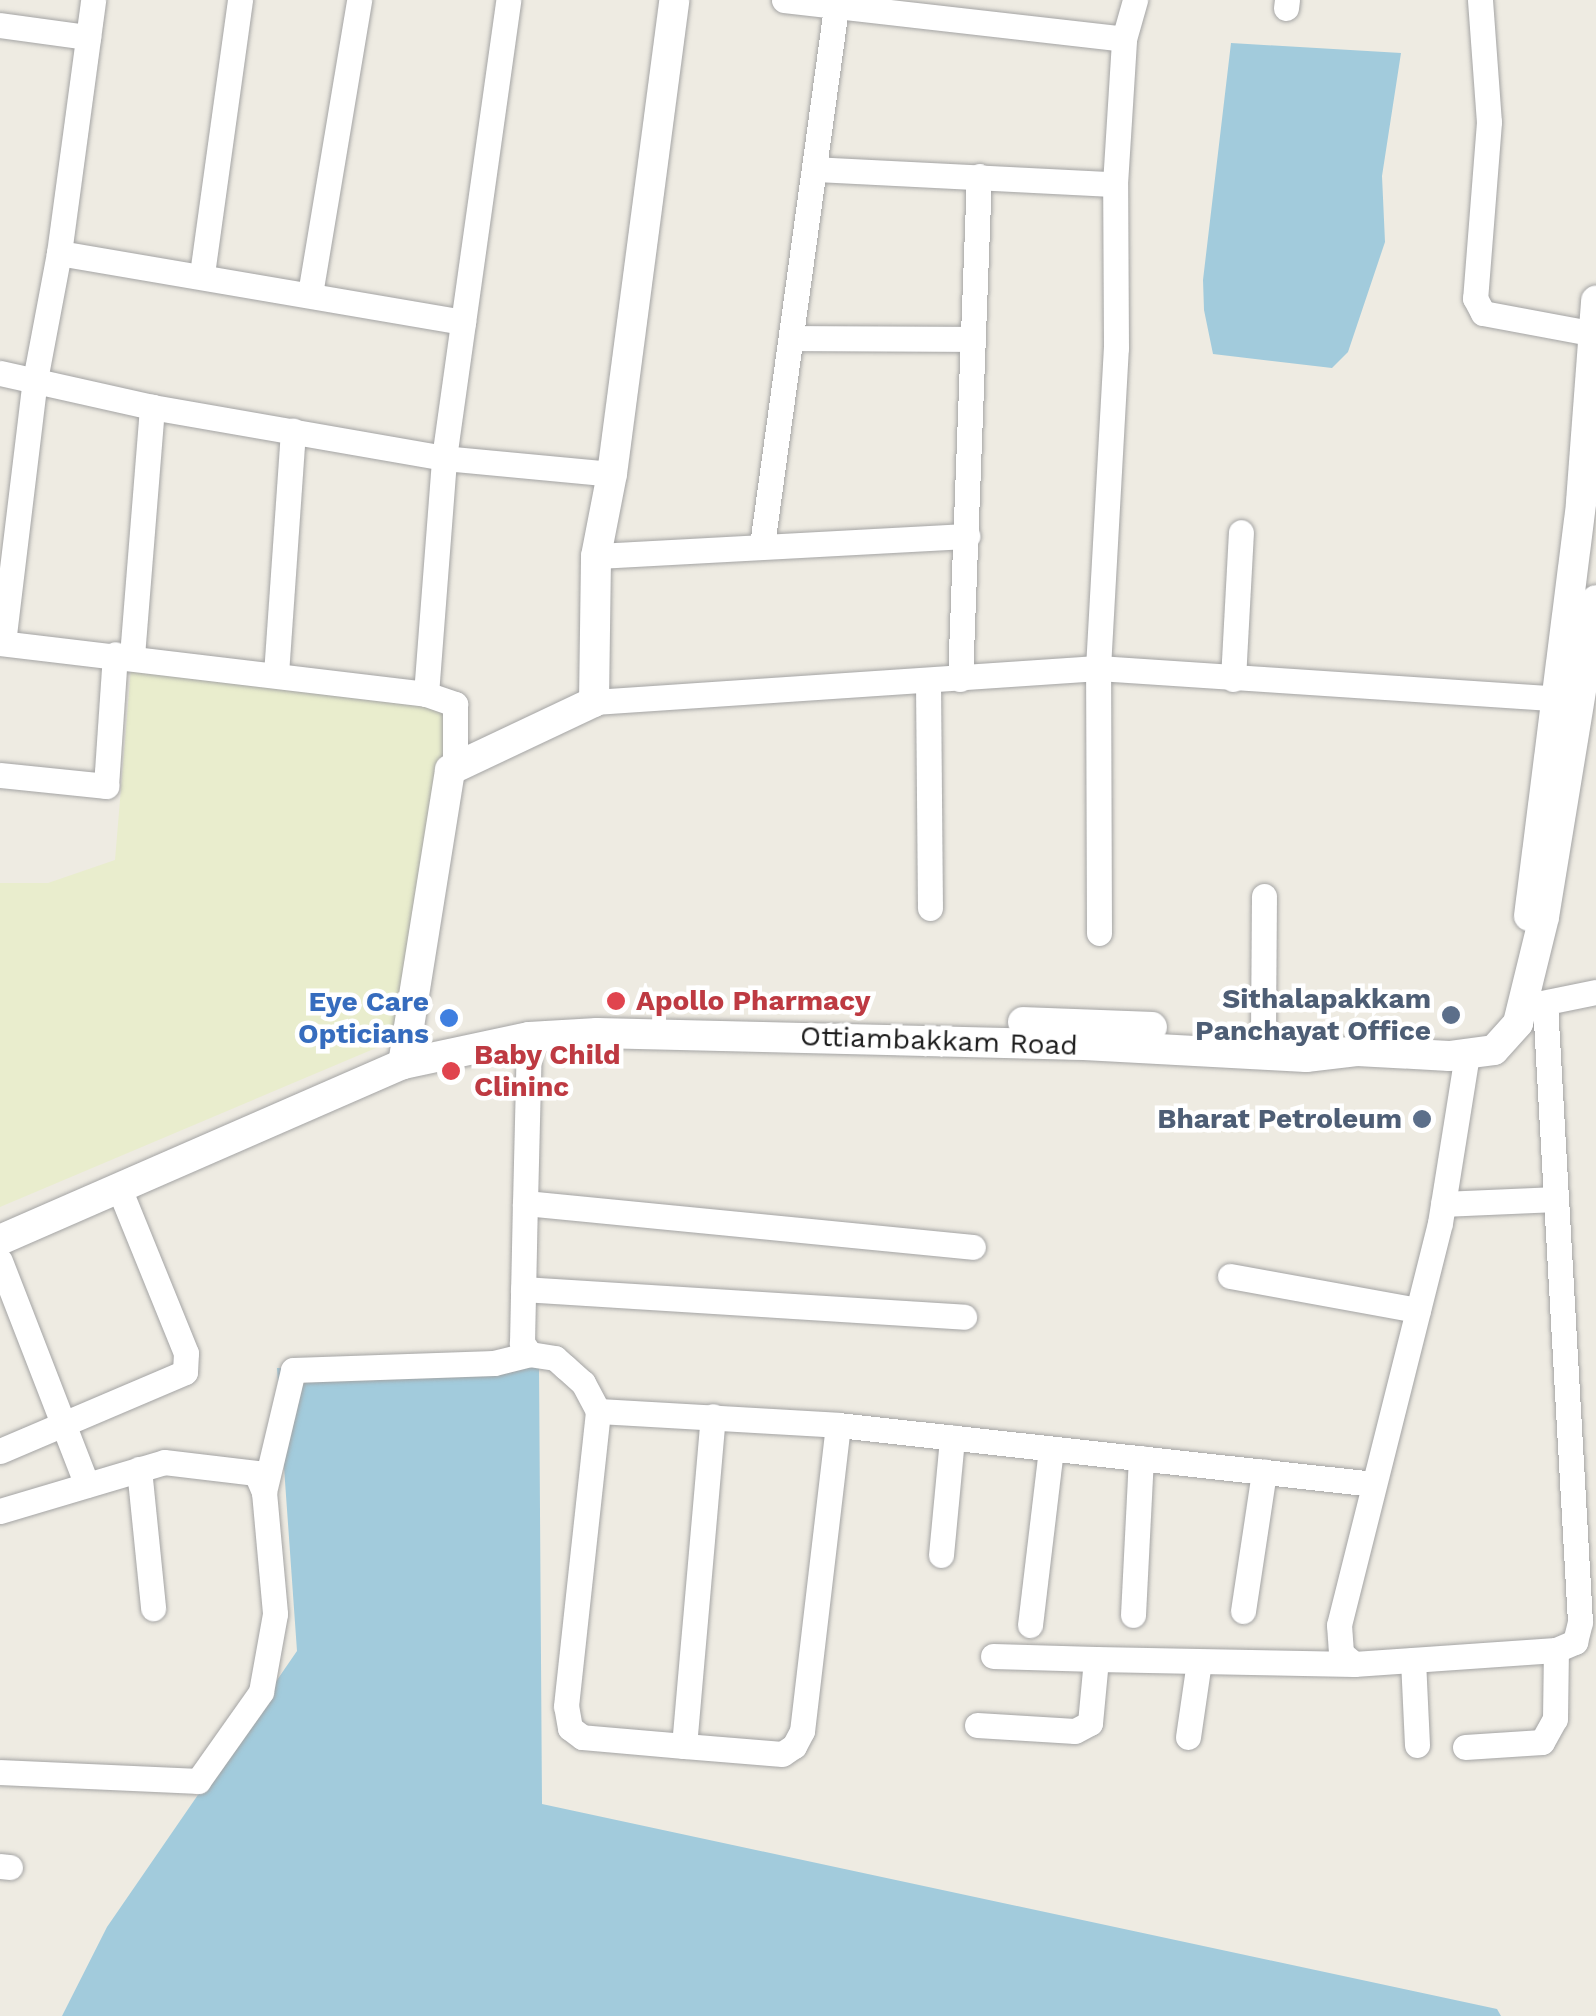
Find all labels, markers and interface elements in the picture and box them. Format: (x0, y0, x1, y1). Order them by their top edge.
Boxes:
place label: Sithalapakkam Panchayat Office (1195, 982, 1431, 1048)
place label: Apollo Pharmacy (636, 984, 871, 1018)
place label: Eye Care Opticians (298, 985, 429, 1051)
marker: Apollo Pharmacy (605, 990, 627, 1012)
marker: Sithalapakkam Panchayat Office (1440, 1004, 1462, 1026)
marker: Eye Care Opticians (438, 1007, 460, 1029)
street label: Ottiambakkam Road (800, 1019, 1078, 1063)
place label: Baby Child Clininc (474, 1038, 621, 1104)
marker: Baby Child Clininc (438, 1058, 464, 1084)
place label: Bharat Petroleum (1157, 1102, 1402, 1136)
marker: Bharat Petroleum (1411, 1108, 1433, 1130)

